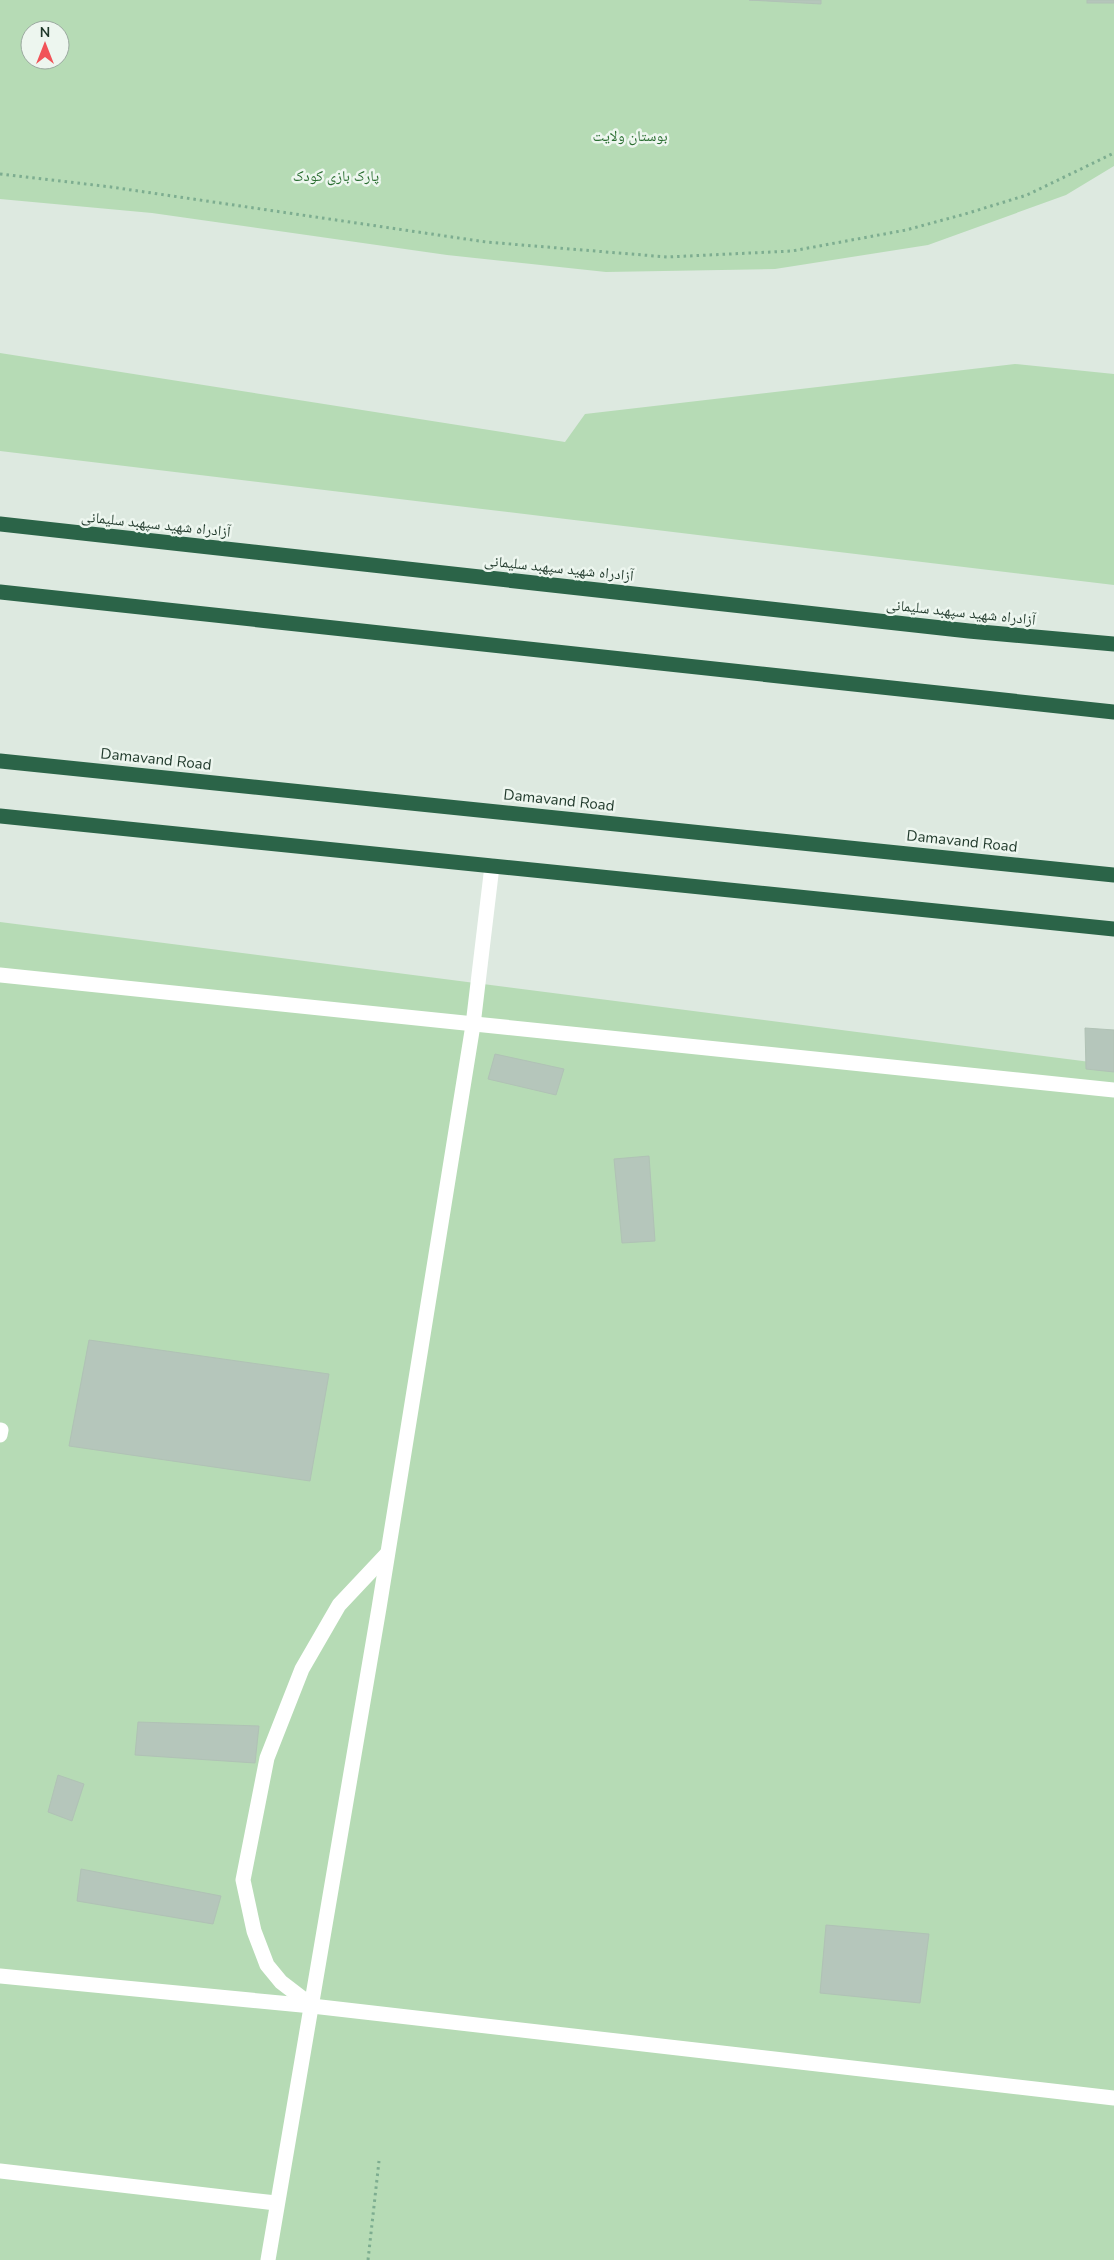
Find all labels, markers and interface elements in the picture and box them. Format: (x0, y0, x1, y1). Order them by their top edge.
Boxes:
north arrow (20, 20, 70, 70)
text: N (40, 23, 50, 42)
park label: بوستان ولایت (592, 126, 668, 146)
park label: پارک بازی کودک (293, 166, 379, 186)
street label: آزادراه شهید سپهبد سلیمانی (80, 506, 233, 542)
street label: آزادراه شهید سپهبد سلیمانی (483, 550, 636, 586)
street label: آزادراه شهید سپهبد سلیمانی (885, 594, 1038, 630)
street label: Damavand Road (100, 743, 212, 775)
street label: Damavand Road (503, 784, 615, 816)
street label: Damavand Road (906, 825, 1018, 857)

